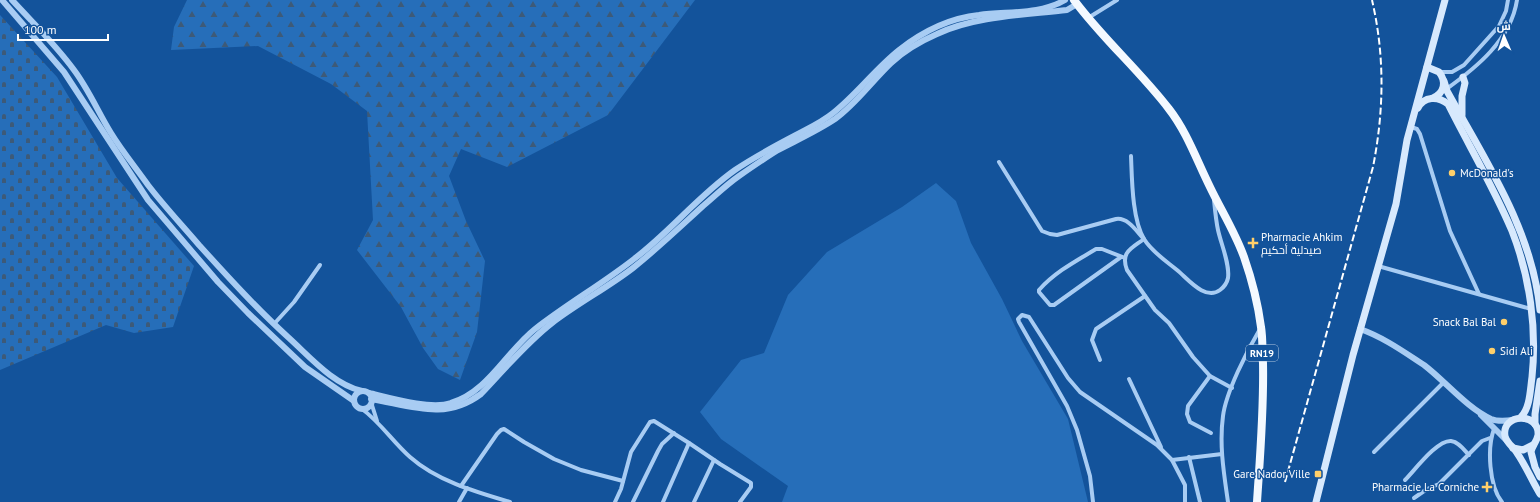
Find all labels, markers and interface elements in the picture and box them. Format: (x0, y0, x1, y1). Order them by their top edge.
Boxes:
scale bar (18, 16, 108, 42)
north arrow (1484, 16, 1524, 56)
text: ش (1496, 19, 1511, 33)
text: 100 m (24, 22, 57, 37)
place label: McDonald's (1460, 166, 1514, 180)
marker: McDonald's (1447, 168, 1457, 178)
place label: Pharmacie Ahkim صيدلية أحكيم (1261, 230, 1343, 258)
marker: Pharmacie Ahkim صيدلية أحكيم (1248, 238, 1258, 248)
place label: Snack Bal Bal (1433, 315, 1497, 329)
marker: Snack Bal Bal (1499, 317, 1509, 327)
place label: Sidi Ali (1500, 344, 1533, 358)
road number: RN19 (1246, 345, 1278, 361)
marker: Sidi Ali (1487, 346, 1497, 356)
place label: Gare Nador Ville (1233, 467, 1310, 481)
marker: Gare Nador Ville (1313, 469, 1323, 479)
place label: Pharmacie La Corniche (1372, 480, 1479, 494)
marker: Pharmacie La Corniche (1482, 482, 1492, 492)

